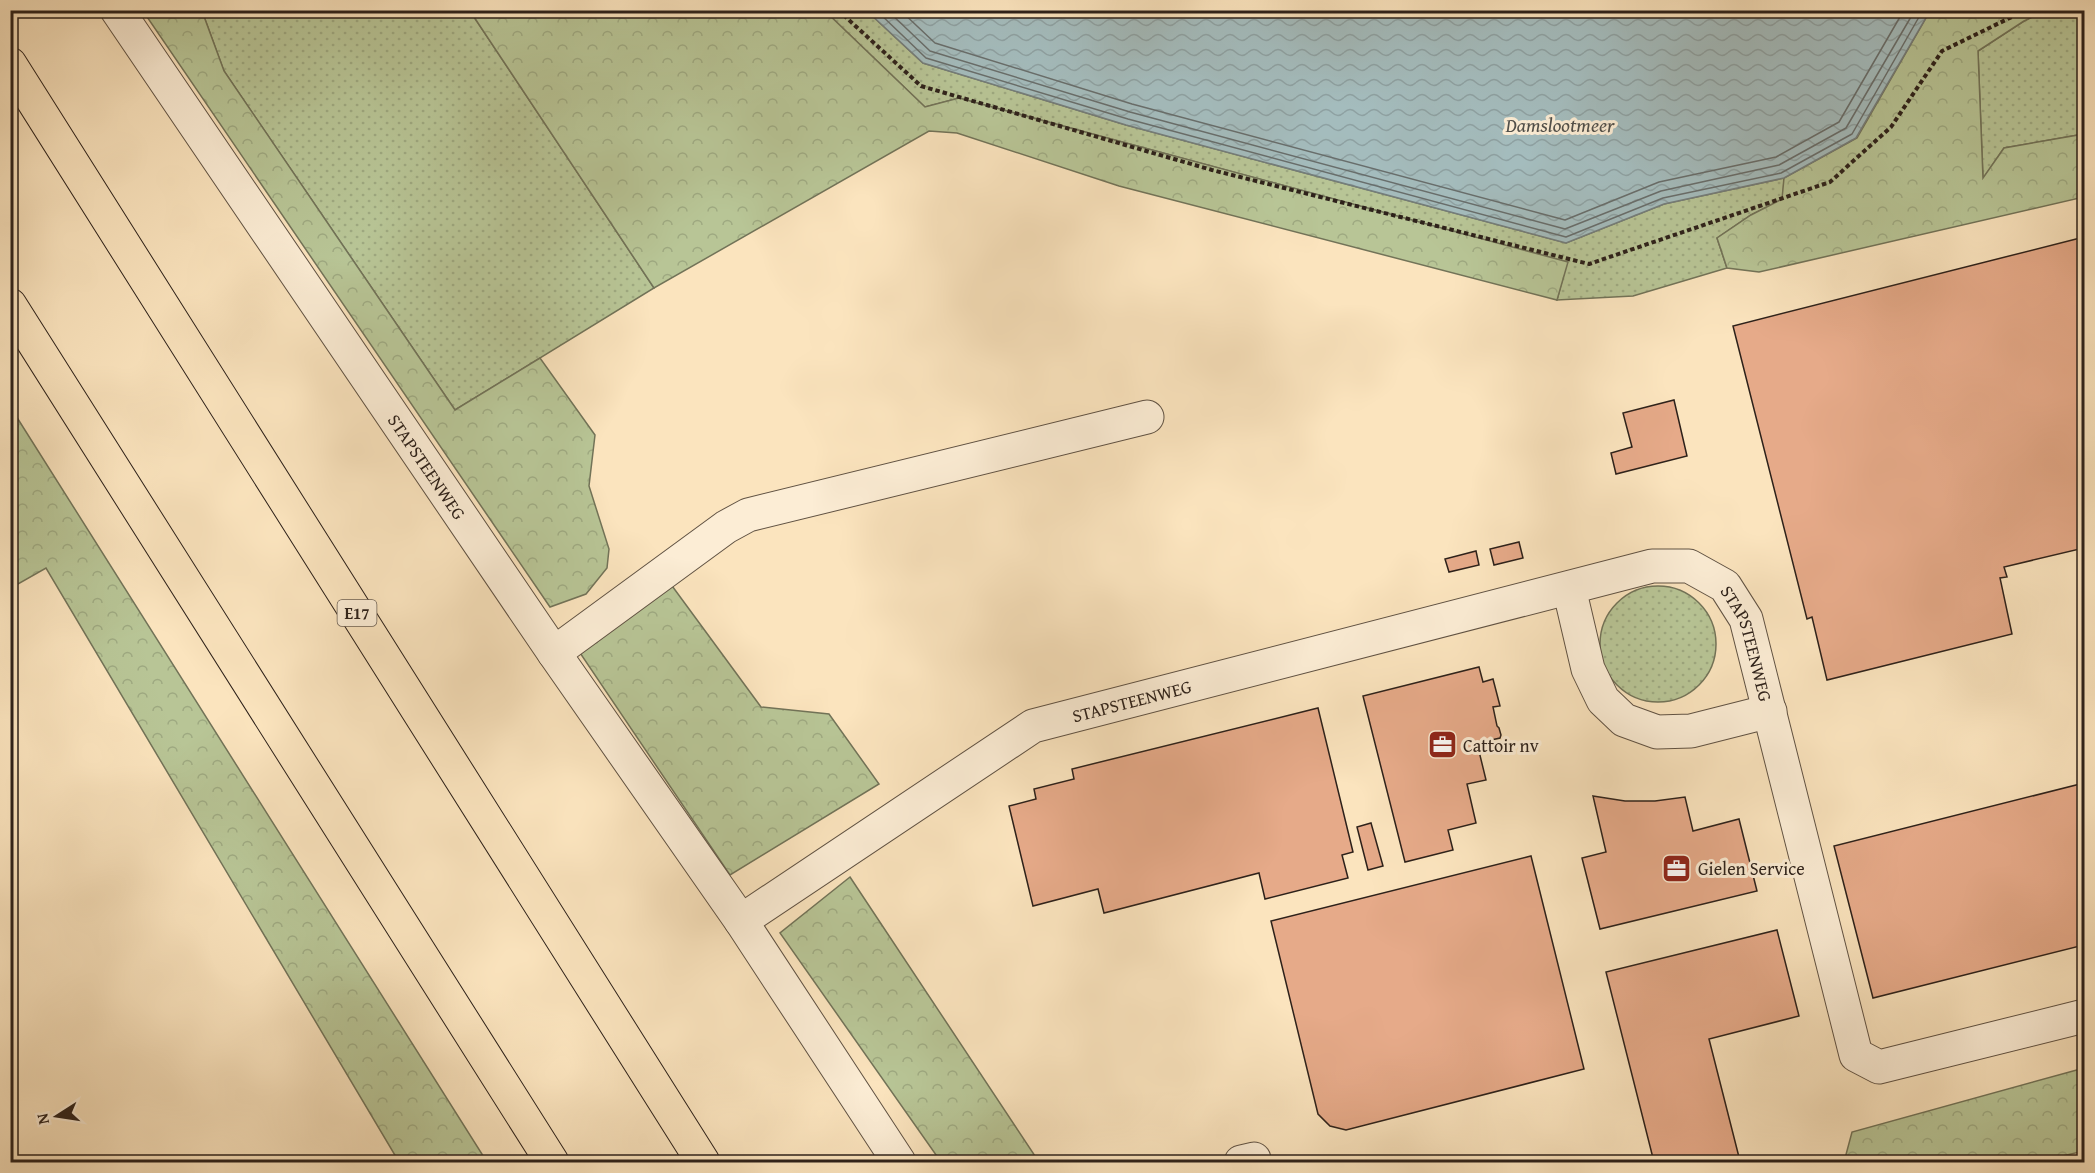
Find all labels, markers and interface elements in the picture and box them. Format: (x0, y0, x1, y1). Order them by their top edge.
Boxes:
water label: Damslootmeer (1504, 110, 1615, 139)
street label: STAPSTEENWEG (382, 408, 473, 525)
street label: STAPSTEENWEG (1714, 580, 1780, 705)
road number: E17 (338, 600, 376, 626)
street label: STAPSTEENWEG (1069, 672, 1195, 729)
office icon: Cattoir nv (1426, 729, 1458, 761)
place label: Cattoir nv (1463, 732, 1539, 759)
office icon: Gielen Service (1661, 852, 1693, 884)
place label: Gielen Service (1698, 855, 1805, 882)
north arrow (27, 1086, 87, 1146)
text: N (29, 1111, 55, 1127)

